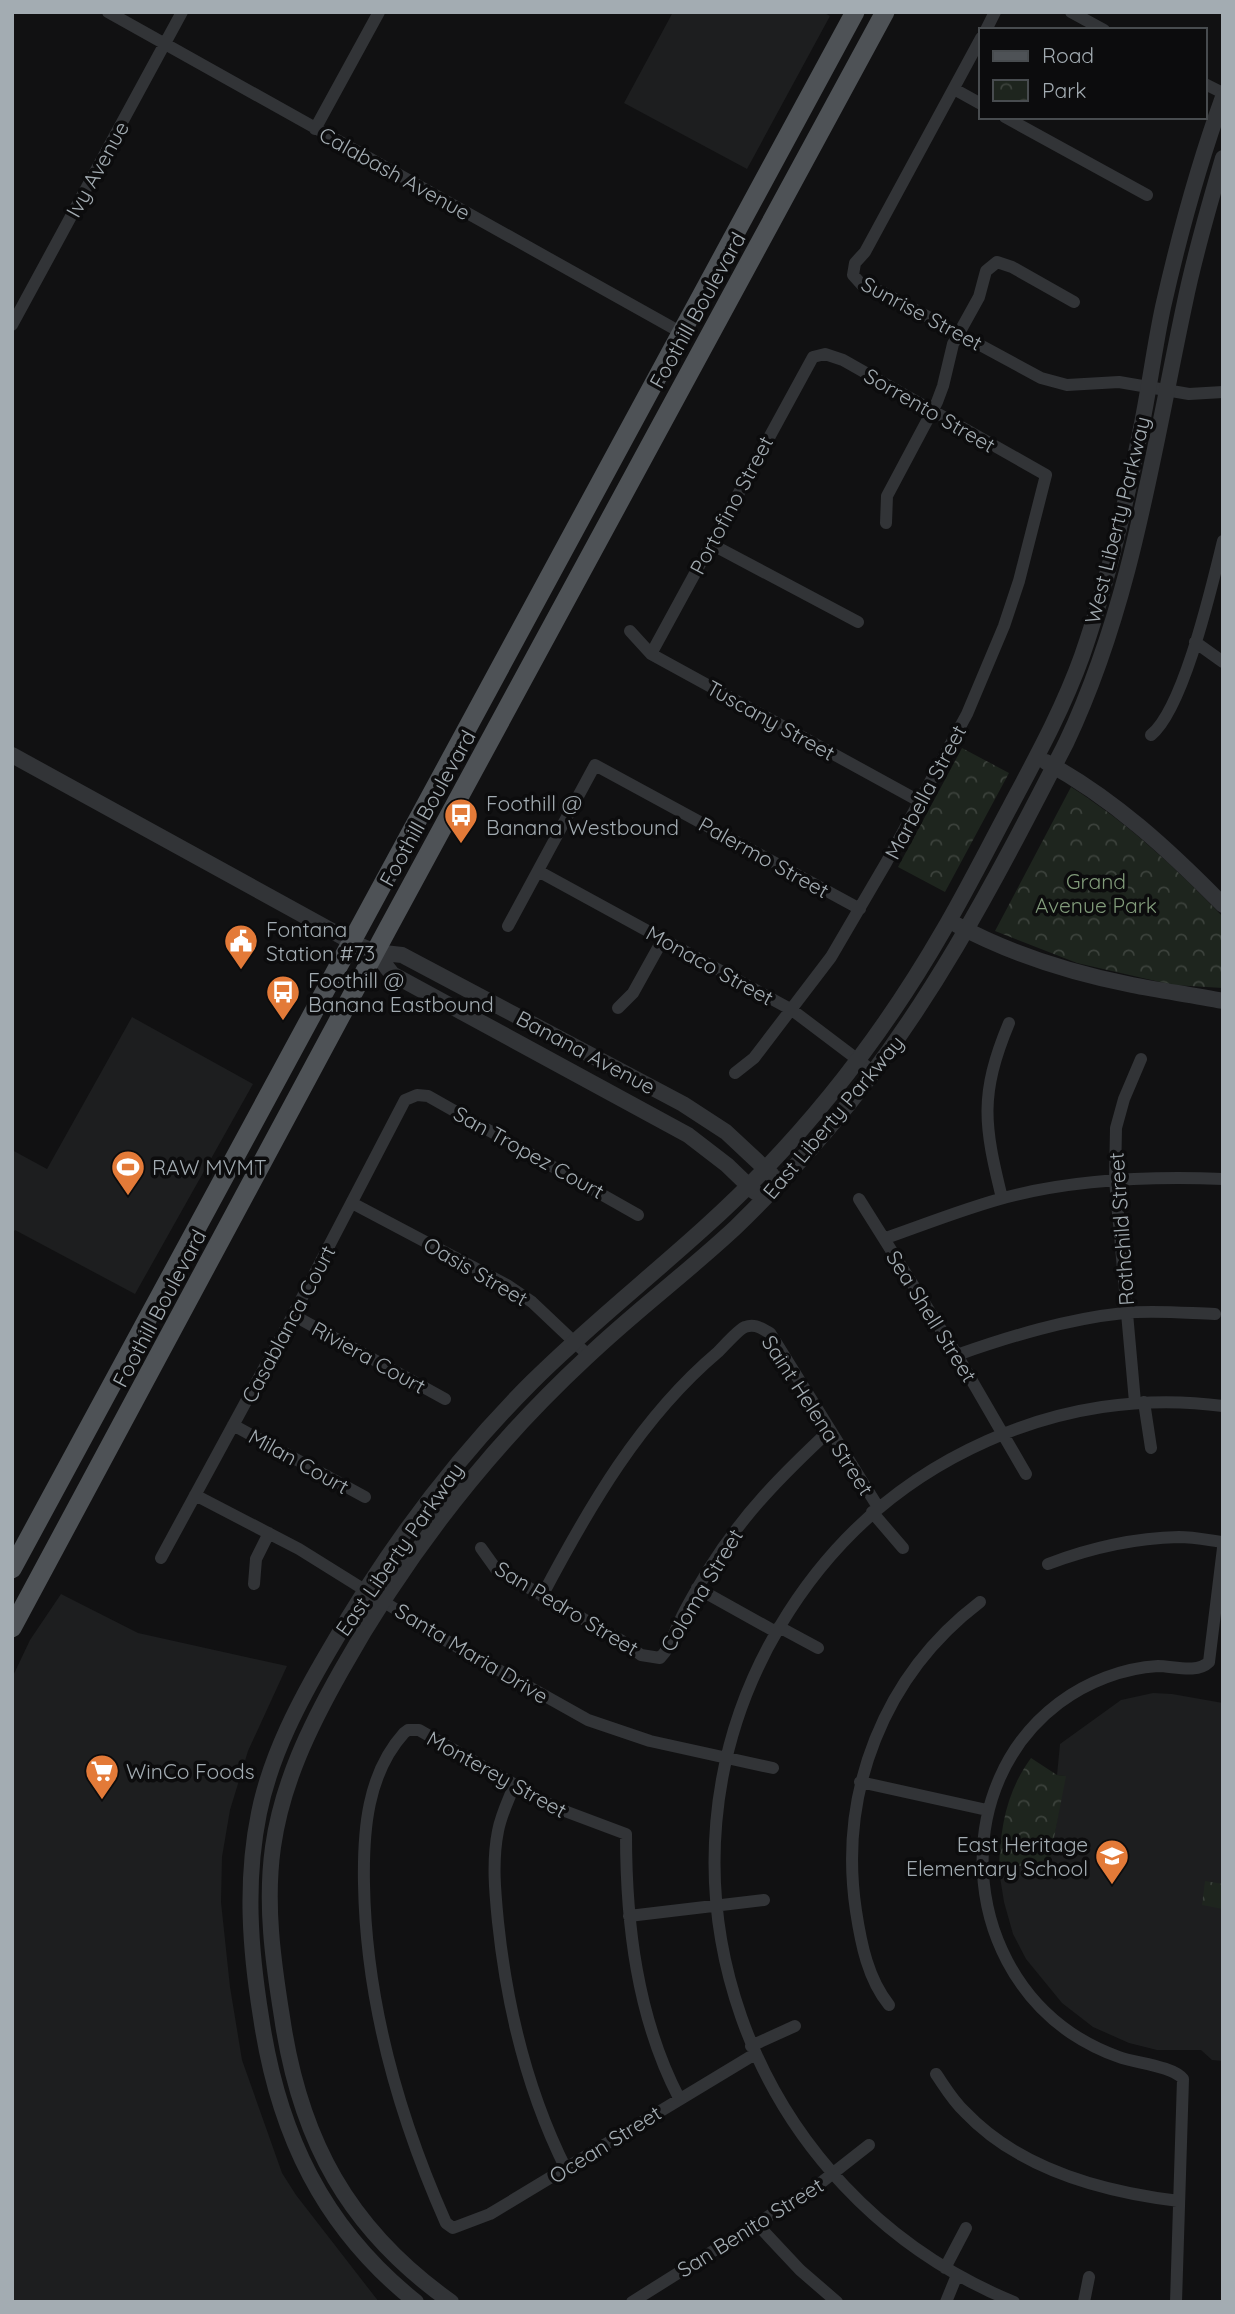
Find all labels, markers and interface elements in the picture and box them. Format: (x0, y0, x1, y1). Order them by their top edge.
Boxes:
legend (979, 28, 1207, 119)
text: Road (1042, 42, 1094, 68)
text: Park (1042, 77, 1086, 103)
street label: Ivy Avenue (60, 116, 134, 222)
street label: Calabash Avenue (315, 121, 475, 225)
street label: Foothill Boulevard (643, 227, 751, 393)
street label: Sunrise Street (857, 270, 987, 356)
street label: Sorrento Street (860, 362, 1000, 458)
street label: West Liberty Parkway (1079, 414, 1155, 626)
street label: Portofino Street (684, 431, 778, 579)
street label: Tuscany Street (702, 674, 840, 766)
street label: Marbella Street (879, 720, 971, 864)
street label: Foothill Boulevard (373, 725, 481, 891)
place label: Foothill @ Banana Westbound (486, 790, 679, 840)
bus stop icon: Foothill @ Banana Westbound (442, 796, 480, 845)
street label: Palermo Street (694, 811, 834, 903)
park label: Grand Avenue Park (1035, 868, 1157, 918)
place label: Fontana Station #73 (266, 916, 375, 966)
street label: Monaco Street (642, 919, 778, 1011)
public building icon: Fontana Station #73 (222, 922, 260, 971)
place label: Foothill @ Banana Eastbound (308, 967, 494, 1017)
bus stop icon: Foothill @ Banana Eastbound (264, 973, 302, 1022)
street label: Banana Avenue (512, 1004, 660, 1100)
street label: East Liberty Parkway (757, 1030, 909, 1204)
street label: San Tropez Court (449, 1100, 609, 1204)
sports icon: RAW MVMT (109, 1148, 147, 1197)
street label: Rothchild Street (1103, 1152, 1139, 1306)
place label: RAW MVMT (152, 1154, 267, 1180)
street label: Foothill Boulevard (107, 1225, 211, 1391)
street label: Oasis Street (419, 1231, 533, 1311)
street label: Casablanca Court (236, 1241, 340, 1407)
street label: Sea Shell Street (881, 1245, 983, 1387)
street label: Riviera Court (308, 1315, 430, 1399)
street label: Saint Helena Street (757, 1330, 879, 1500)
street label: Milan Court (244, 1423, 354, 1499)
street label: East Liberty Parkway (329, 1457, 469, 1641)
street label: Coloma Street (654, 1524, 748, 1656)
street label: San Pedro Street (491, 1555, 643, 1661)
street label: Santa Maria Drive (391, 1597, 553, 1709)
street label: Monterey Street (423, 1725, 571, 1823)
supermarket icon: WinCo Foods (83, 1752, 121, 1801)
place label: WinCo Foods (126, 1758, 255, 1784)
place label: East Heritage Elementary School (906, 1831, 1088, 1881)
school or university icon: East Heritage Elementary School (1093, 1837, 1131, 1886)
street label: Ocean Street (544, 2099, 666, 2189)
street label: San Benito Street (672, 2172, 828, 2282)

